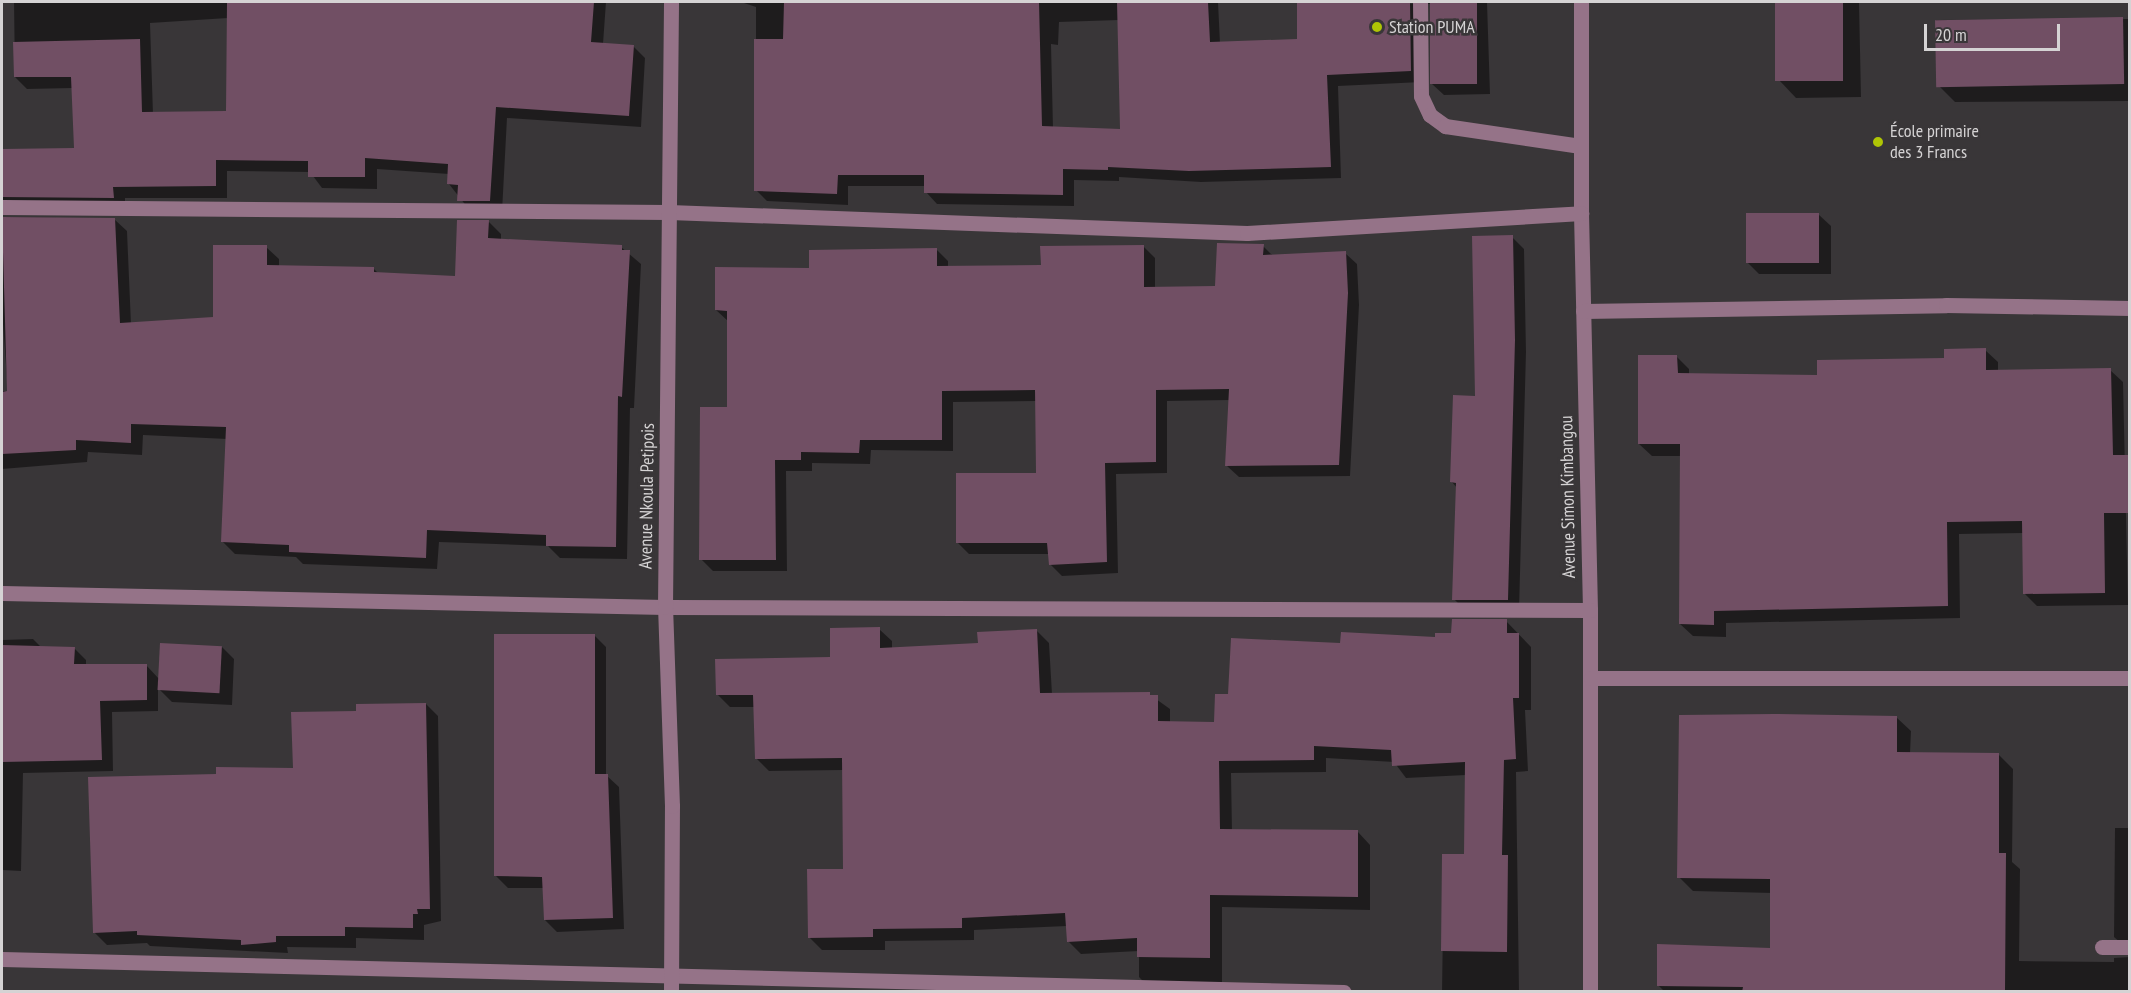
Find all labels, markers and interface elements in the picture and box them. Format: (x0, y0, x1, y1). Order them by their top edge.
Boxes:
scale bar (1927, 12, 2064, 50)
place label: Station PUMA (1389, 16, 1475, 38)
marker: Station PUMA (1370, 20, 1384, 34)
text: 20 m (1935, 23, 1967, 46)
place label: École primaire des 3 Francs (1890, 121, 1979, 164)
marker: École primaire des 3 Francs (1871, 135, 1885, 149)
street label: Avenue Simon Kimbangou (1556, 415, 1580, 579)
street label: Avenue Nkoula Petipois (635, 423, 659, 569)

